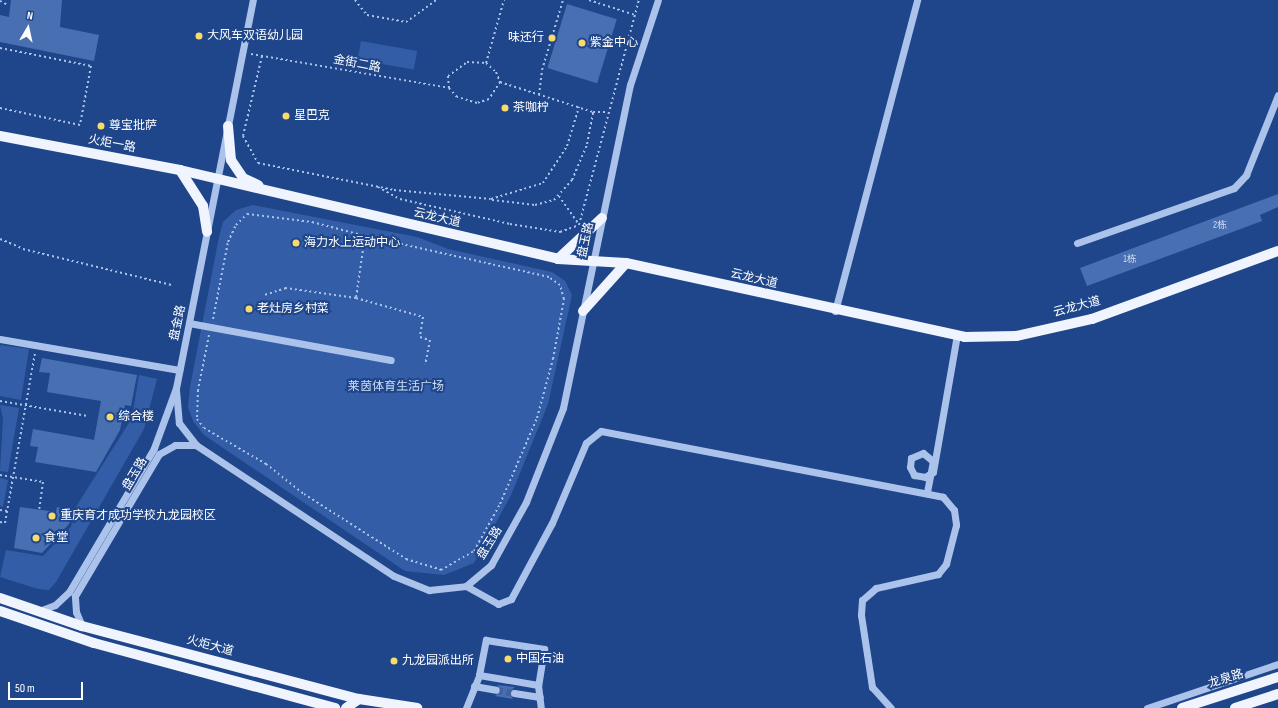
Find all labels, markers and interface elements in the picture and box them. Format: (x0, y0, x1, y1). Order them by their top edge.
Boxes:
north arrow (8, 8, 48, 48)
text: N (26, 9, 34, 23)
place label: 大风车双语幼儿园 (207, 29, 303, 43)
marker: 大风车双语幼儿园 (194, 31, 204, 41)
place label: 味还行 (508, 31, 544, 45)
marker: 味还行 (547, 33, 557, 43)
place label: 紫金中心 (590, 36, 638, 50)
marker: 紫金中心 (577, 38, 587, 48)
street label: 金街二路 (332, 52, 382, 76)
place label: 茶咖柠 (513, 101, 549, 115)
marker: 茶咖柠 (500, 103, 510, 113)
place label: 星巴克 (294, 109, 330, 123)
marker: 星巴克 (281, 111, 291, 121)
place label: 尊宝批萨 (109, 119, 157, 133)
marker: 尊宝批萨 (96, 121, 106, 131)
street label: 火炬一路 (87, 132, 137, 156)
street label: 云龙大道 (412, 206, 462, 230)
house number: 2栋 (1213, 220, 1227, 232)
street label: 盘玉路 (575, 221, 597, 259)
place label: 海力水上运动中心 (304, 236, 400, 250)
marker: 海力水上运动中心 (291, 238, 301, 248)
house number: 1栋 (1123, 254, 1137, 266)
street label: 云龙大道 (729, 267, 779, 291)
street label: 云龙大道 (1052, 294, 1102, 320)
place label: 老灶房乡村菜 (257, 302, 329, 316)
street label: 盘金路 (167, 304, 189, 342)
marker: 老灶房乡村菜 (244, 304, 254, 314)
park label: 莱茵体育生活广场 (348, 380, 444, 394)
place label: 综合楼 (118, 410, 154, 424)
marker: 综合楼 (105, 412, 115, 422)
street label: 盘玉路 (120, 455, 150, 493)
place label: 重庆育才成功学校九龙园校区 (60, 509, 216, 523)
marker: 重庆育才成功学校九龙园校区 (47, 511, 57, 521)
street label: 盘玉路 (474, 524, 506, 562)
place label: 食堂 (44, 531, 68, 545)
marker: 食堂 (31, 533, 41, 543)
street label: 火炬大道 (185, 633, 235, 659)
place label: 中国石油 (516, 652, 564, 666)
place label: 九龙园派出所 (402, 654, 474, 668)
marker: 中国石油 (503, 654, 513, 664)
marker: 九龙园派出所 (389, 656, 399, 666)
street label: 龙泉路 (1207, 667, 1245, 691)
scale bar (10, 674, 85, 700)
text: 50 m (15, 681, 35, 696)

